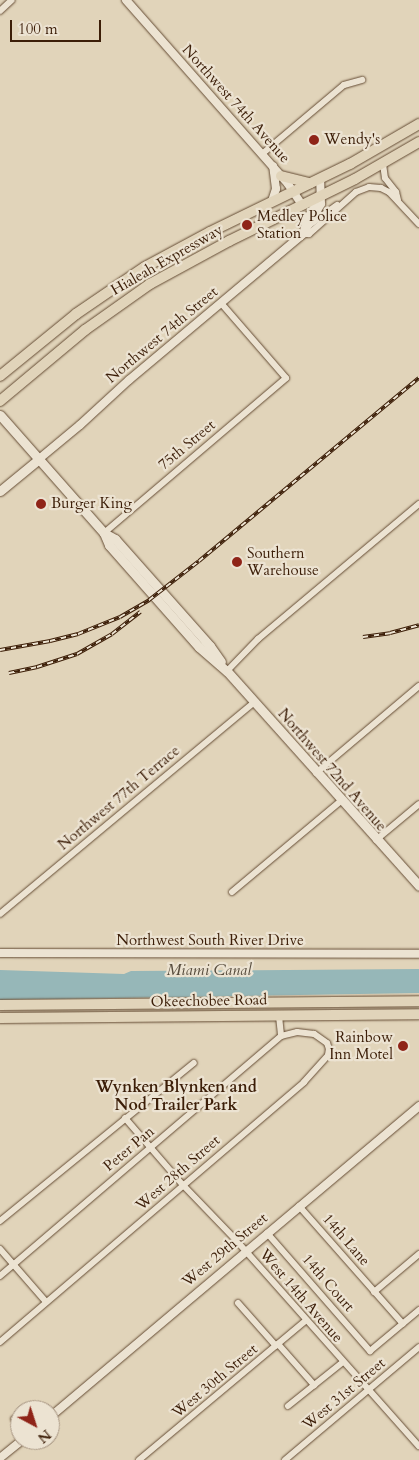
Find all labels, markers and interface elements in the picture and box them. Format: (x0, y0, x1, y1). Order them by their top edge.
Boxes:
scale bar (12, 10, 104, 42)
text: 100 m (18, 19, 58, 39)
street label: Northwest 74th Avenue (178, 41, 294, 167)
place label: Wendy's (324, 131, 380, 149)
marker: Wendy's (308, 134, 320, 146)
place label: Medley Police Station (257, 207, 347, 242)
marker: Medley Police Station (241, 219, 253, 231)
street label: Hialeah Expressway (108, 221, 226, 299)
street label: Northwest 74th Street (102, 283, 222, 387)
street label: 75th Street (155, 416, 219, 474)
place label: Burger King (51, 495, 132, 513)
marker: Burger King (35, 498, 47, 510)
place label: Southern Warehouse (247, 544, 319, 579)
marker: Southern Warehouse (231, 556, 243, 568)
street label: Northwest 72nd Avenue (274, 705, 390, 835)
street label: Northwest 77th Terrace (55, 742, 183, 854)
street label: Northwest South River Drive (116, 932, 304, 950)
water label: Miami Canal (166, 960, 252, 980)
street label: Okeechobee Road (151, 991, 267, 1011)
place label: Rainbow Inn Motel (329, 1028, 393, 1063)
marker: Rainbow Inn Motel (397, 1040, 409, 1052)
district label: Wynken Blynken and Nod Trailer Park (95, 1077, 257, 1115)
street label: Peter Pan (100, 1123, 158, 1175)
street label: West 28th Street (132, 1132, 224, 1214)
street label: West 29th Street (179, 1209, 271, 1291)
street label: 14th Lane (318, 1210, 374, 1270)
street label: West 14th Avenue (255, 1246, 347, 1346)
street label: 14th Court (298, 1251, 358, 1315)
street label: West 30th Street (169, 1340, 261, 1422)
street label: West 31st Street (299, 1354, 389, 1434)
north arrow (10, 1400, 60, 1450)
text: N (34, 1425, 55, 1447)

